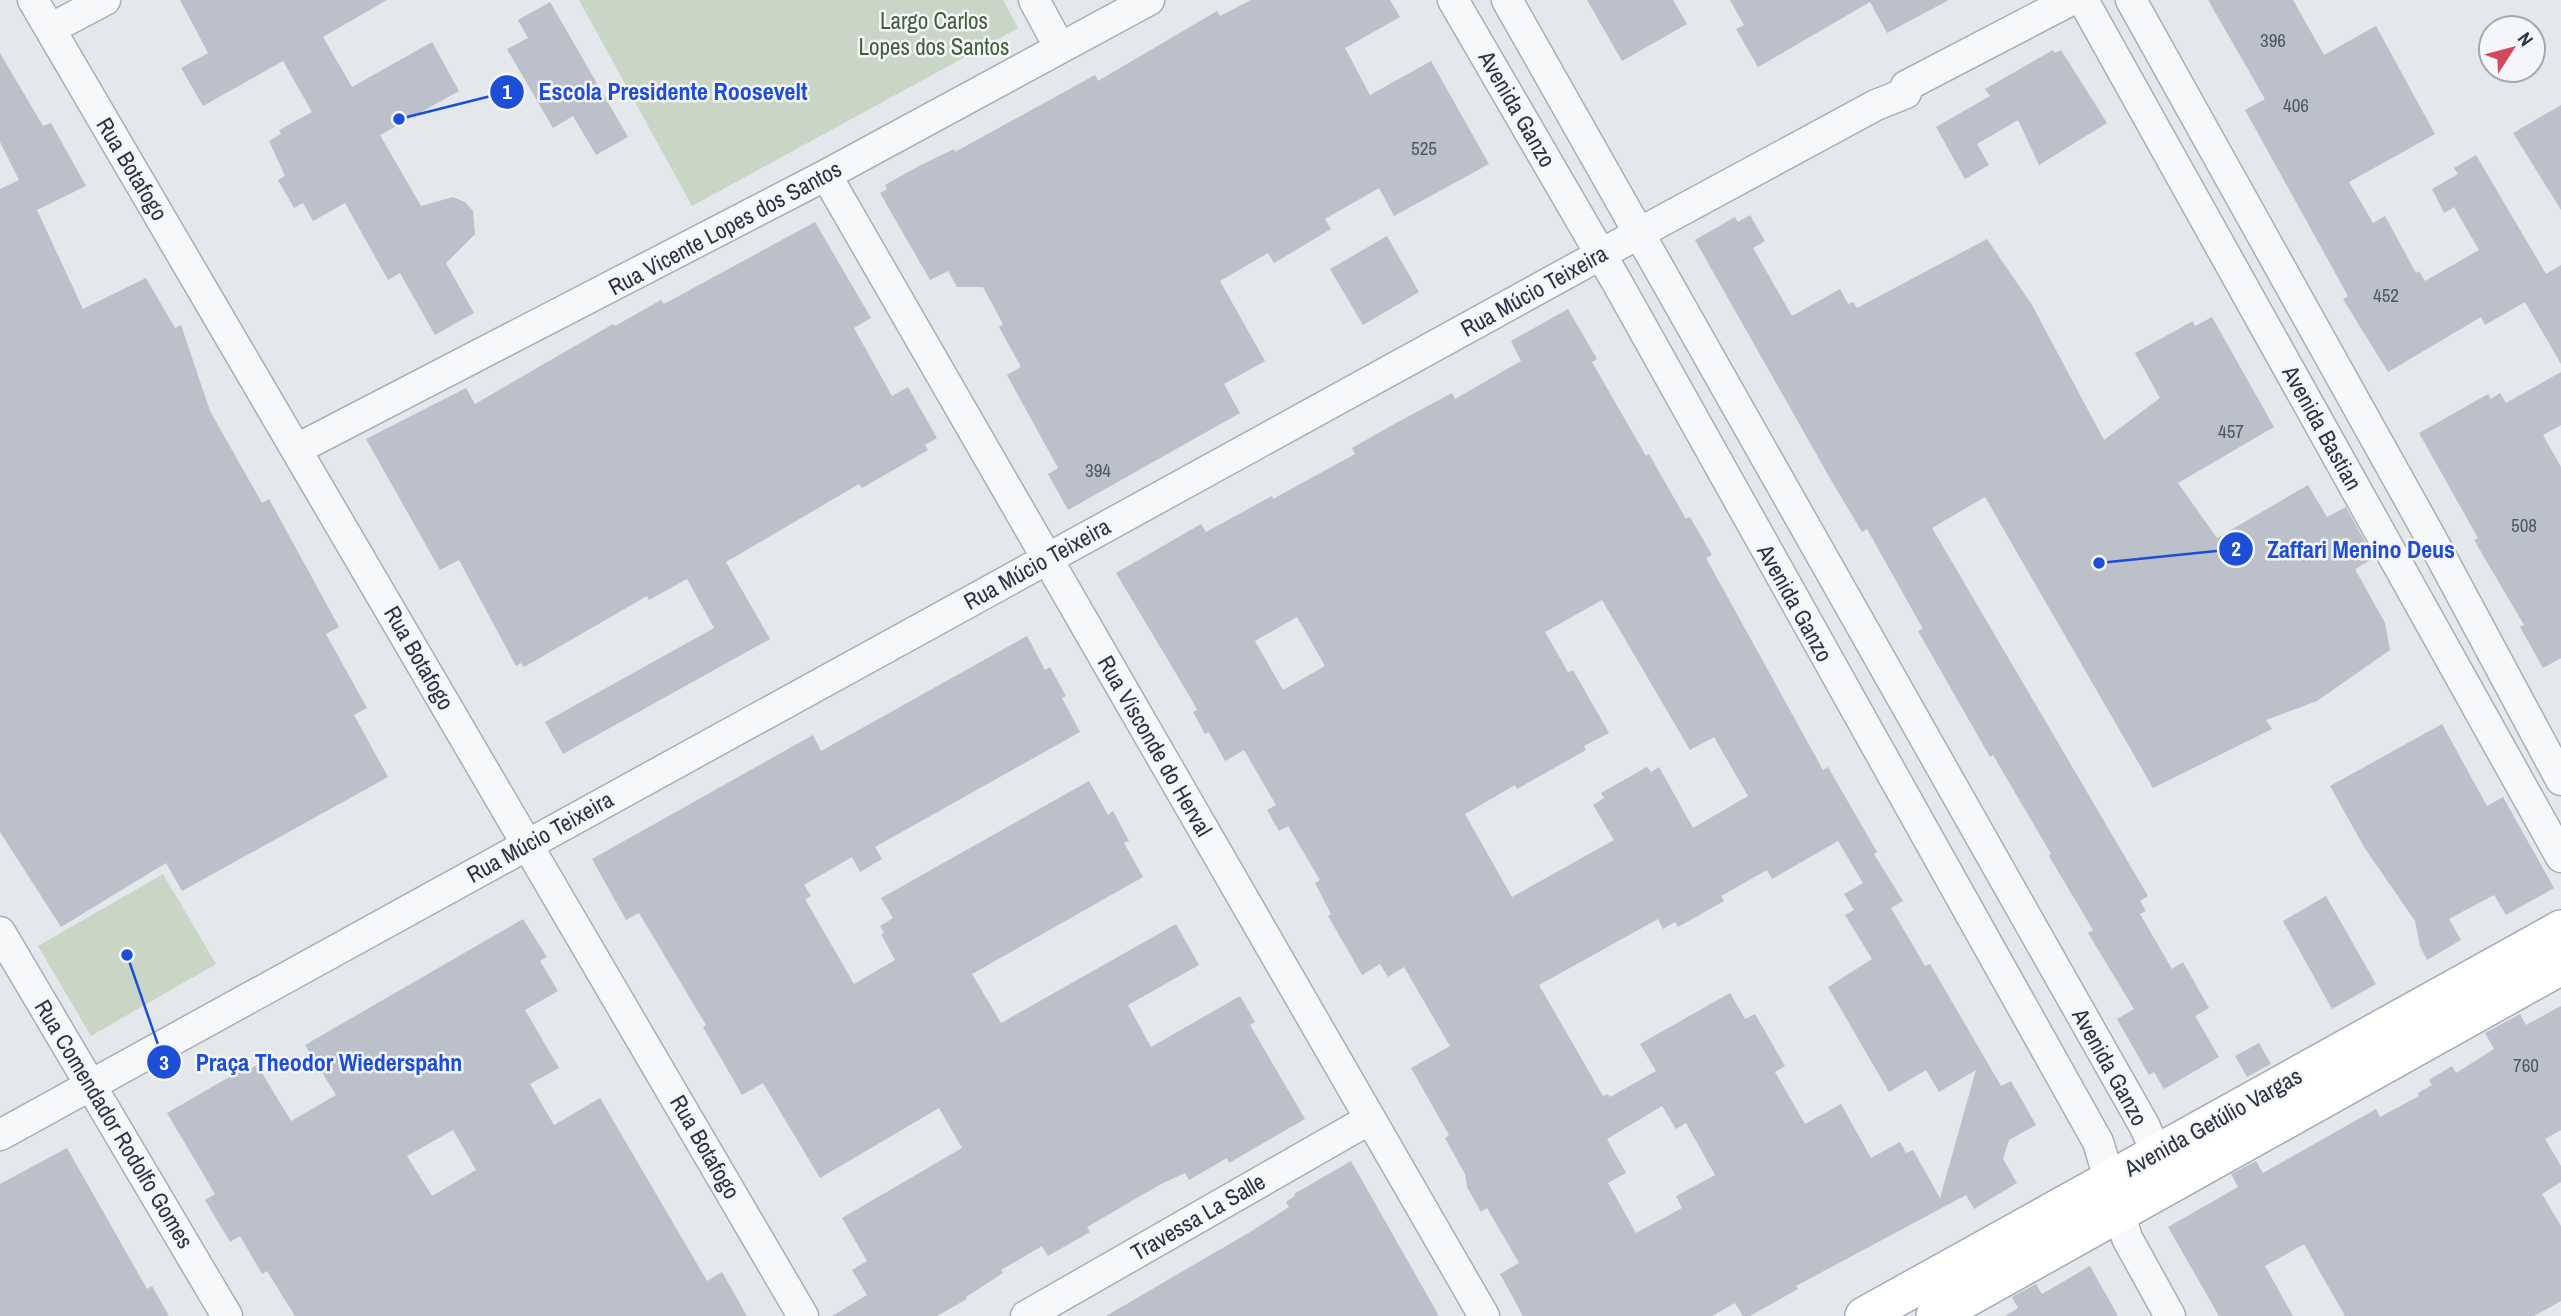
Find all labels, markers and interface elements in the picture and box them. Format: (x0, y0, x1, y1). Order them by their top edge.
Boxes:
park label: Largo Carlos Lopes dos Santos (859, 5, 1010, 62)
north arrow (2477, 14, 2547, 84)
house number: 396 (2260, 27, 2286, 53)
text: N (2512, 27, 2540, 51)
street label: Avenida Ganzo (1471, 44, 1563, 173)
callout: Escola Presidente Roosevelt (490, 69, 822, 114)
text: Escola Presidente Roosevelt (538, 75, 808, 107)
text: 1 (502, 77, 512, 106)
house number: 406 (2283, 92, 2309, 118)
street label: Rua Botafogo (89, 111, 175, 226)
house number: 525 (1411, 135, 1437, 161)
street label: Rua Vicente Lopes dos Santos (603, 153, 847, 302)
street label: Rua Múcio Teixeira (1455, 237, 1613, 344)
house number: 452 (2373, 282, 2399, 308)
street label: Avenida Bastian (2275, 359, 2369, 496)
house number: 457 (2218, 418, 2244, 444)
house number: 394 (1085, 457, 1111, 483)
street label: Rua Múcio Teixeira (958, 510, 1116, 617)
house number: 508 (2511, 512, 2537, 538)
callout: Zaffari Menino Deus (2218, 527, 2469, 572)
text: Zaffari Menino Deus (2267, 533, 2455, 565)
text: 2 (2231, 534, 2241, 563)
street label: Avenida Ganzo (1750, 538, 1840, 667)
street label: Rua Botafogo (377, 600, 462, 715)
street label: Rua Visconde do Herval (1091, 650, 1220, 842)
street label: Rua Múcio Teixeira (461, 783, 619, 890)
street label: Rua Comendador Rodolfo Gomes (28, 994, 201, 1254)
street label: Avenida Ganzo (2065, 1002, 2155, 1131)
callout: Praça Theodor Wiederspahn (147, 1040, 476, 1085)
text: Praça Theodor Wiederspahn (196, 1046, 462, 1078)
text: 3 (159, 1048, 169, 1077)
house number: 760 (2513, 1052, 2539, 1078)
street label: Avenida Getúlio Vargas (2118, 1060, 2307, 1184)
street label: Rua Botafogo (663, 1089, 748, 1204)
street label: Travessa La Salle (1125, 1166, 1271, 1268)

